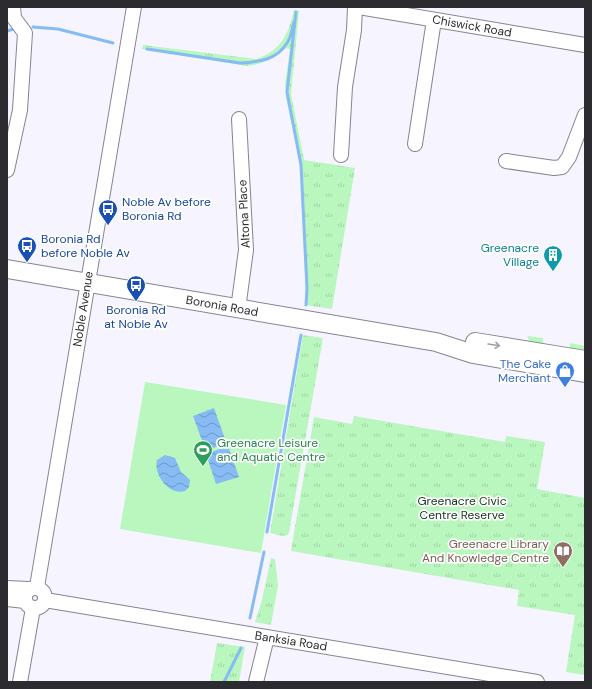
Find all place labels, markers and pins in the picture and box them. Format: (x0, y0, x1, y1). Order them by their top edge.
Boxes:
place label: Noble Av before Boronia Rd (122, 194, 211, 224)
bus stop icon: Noble Av before Boronia Rd (97, 198, 119, 226)
place label: Boronia Rd before Noble Av (41, 231, 130, 261)
bus stop icon: Boronia Rd before Noble Av (16, 235, 38, 263)
place label: Greenacre Village (481, 240, 539, 270)
building icon: Greenacre Village (542, 244, 564, 272)
bus stop icon: Boronia Rd at Noble Av (125, 274, 147, 302)
place label: Boronia Rd at Noble Av (104, 302, 168, 332)
place label: The Cake Merchant (498, 356, 551, 386)
shop icon: The Cake Merchant (554, 360, 576, 388)
place label: Greenacre Leisure and Aquatic Centre (217, 435, 325, 465)
sports icon: Greenacre Leisure and Aquatic Centre (192, 439, 214, 467)
place label: Greenacre Library And Knowledge Centre (422, 536, 549, 566)
library icon: Greenacre Library And Knowledge Centre (552, 540, 574, 568)

